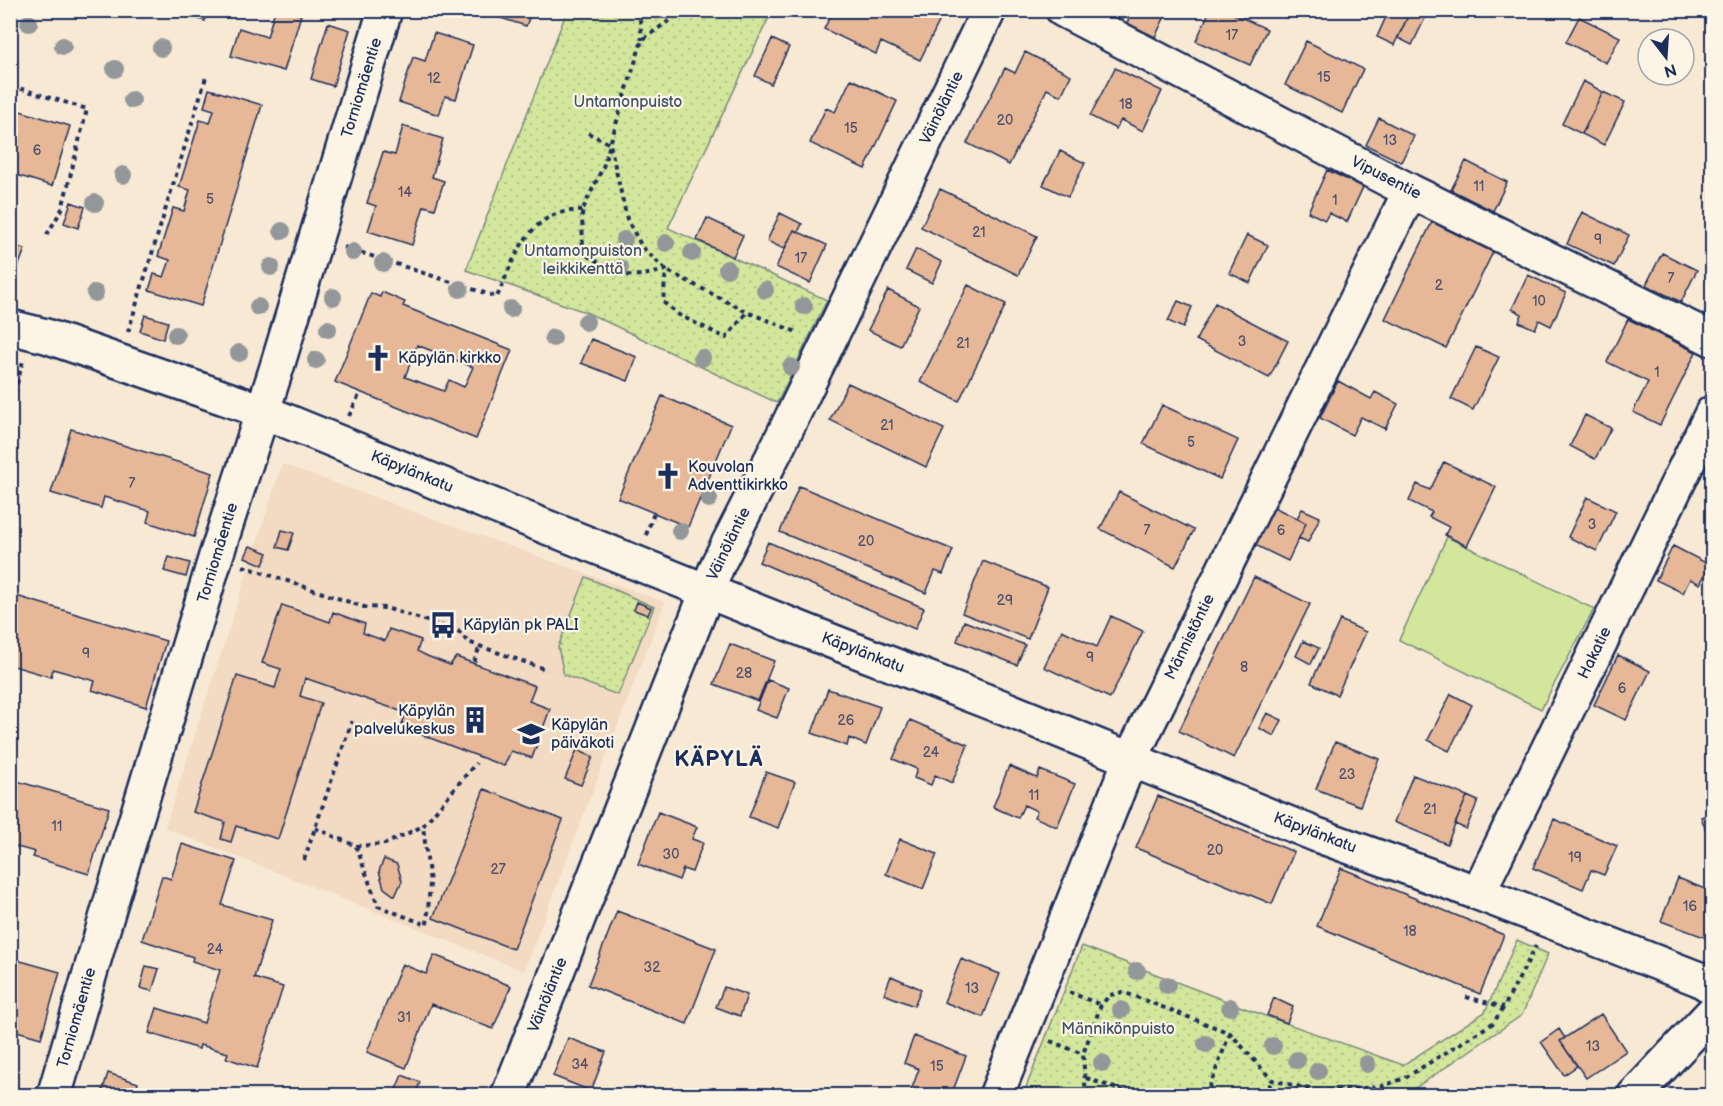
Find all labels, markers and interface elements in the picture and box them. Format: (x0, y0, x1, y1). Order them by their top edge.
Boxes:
house number: 17 (1226, 27, 1238, 44)
north arrow (1636, 27, 1696, 87)
street label: Torniomäentie (338, 35, 386, 140)
text: N (1661, 59, 1678, 81)
street label: Väinöläntie (916, 68, 968, 148)
house number: 15 (1317, 69, 1331, 86)
house number: 12 (427, 70, 442, 87)
park label: Untamonpuisto (574, 93, 682, 112)
house number: 18 (1119, 96, 1133, 113)
house number: 20 (997, 112, 1013, 129)
house number: 15 (844, 120, 858, 137)
house number: 13 (1383, 132, 1397, 149)
house number: 6 (33, 142, 42, 159)
street label: Vipusentie (1348, 152, 1425, 204)
house number: 11 (1474, 178, 1484, 195)
house number: 14 (398, 184, 412, 201)
house number: 5 (206, 191, 214, 208)
house number: 1 (1332, 192, 1338, 209)
house number: 21 (972, 224, 986, 241)
house number: 9 (1594, 231, 1602, 248)
park label: Untamonpuiston leikkikenttä (524, 242, 642, 279)
house number: 17 (795, 250, 807, 267)
house number: 7 (1668, 270, 1675, 287)
house number: 2 (1435, 277, 1444, 294)
house number: 10 (1532, 293, 1546, 310)
house number: 3 (1238, 333, 1246, 350)
house number: 21 (956, 335, 970, 352)
church icon: Käpylän kirkko (363, 343, 393, 373)
place label: Käpylän kirkko (398, 349, 501, 368)
house number: 1 (1654, 364, 1660, 381)
house number: 21 (880, 417, 894, 434)
house number: 5 (1187, 434, 1195, 451)
street label: Käpylänkatu (368, 447, 456, 497)
place label: Kouvolan Adventtikirkko (688, 458, 788, 495)
church icon: Kouvolan Adventtikirkko (653, 461, 683, 491)
house number: 7 (129, 475, 136, 492)
street label: Torniomäentie (194, 500, 242, 605)
street label: Väinöläntie (703, 504, 755, 584)
house number: 3 (1588, 516, 1596, 533)
house number: 7 (1144, 522, 1151, 539)
house number: 6 (1277, 522, 1286, 539)
house number: 20 (858, 533, 874, 550)
street label: Männistöntie (1161, 591, 1219, 683)
house number: 29 (997, 592, 1013, 609)
bus stop icon: Käpylän pk PALI (428, 610, 458, 640)
place label: Käpylän pk PALI (463, 616, 579, 635)
street label: Hakatie (1574, 623, 1616, 682)
street label: Käpylänkatu (819, 628, 907, 678)
house number: 9 (82, 645, 90, 662)
house number: 9 (1086, 649, 1094, 666)
house number: 8 (1240, 659, 1248, 676)
house number: 28 (736, 665, 752, 682)
house number: 6 (1618, 680, 1627, 697)
place label: Käpylän palvelukeskus (354, 702, 455, 739)
building icon: Käpylän palvelukeskus (460, 705, 490, 735)
house number: 26 (838, 712, 855, 729)
place label: Käpylän päiväkoti (551, 716, 614, 753)
school or university icon: Käpylän päiväkoti (516, 719, 546, 749)
house number: 24 (923, 744, 940, 761)
district label: KÄPYLÄ (674, 745, 764, 773)
house number: 23 (1339, 766, 1355, 783)
house number: 11 (1029, 787, 1039, 804)
house number: 21 (1423, 801, 1437, 818)
street label: Käpylänkatu (1271, 808, 1359, 858)
house number: 11 (52, 818, 62, 835)
house number: 20 (1207, 842, 1223, 859)
house number: 30 (663, 846, 679, 863)
house number: 19 (1568, 849, 1582, 866)
house number: 27 (490, 861, 506, 878)
house number: 16 (1683, 898, 1697, 915)
house number: 18 (1403, 923, 1417, 940)
house number: 24 (207, 941, 224, 958)
street label: Väinöläntie (524, 954, 572, 1035)
house number: 32 (644, 959, 661, 976)
street label: Torniomäentie (54, 965, 101, 1070)
house number: 13 (965, 980, 979, 997)
house number: 31 (397, 1009, 411, 1026)
park label: Männikönpuisto (1061, 1020, 1175, 1039)
house number: 13 (1586, 1038, 1600, 1055)
house number: 34 (571, 1056, 589, 1073)
house number: 15 (930, 1058, 944, 1075)

